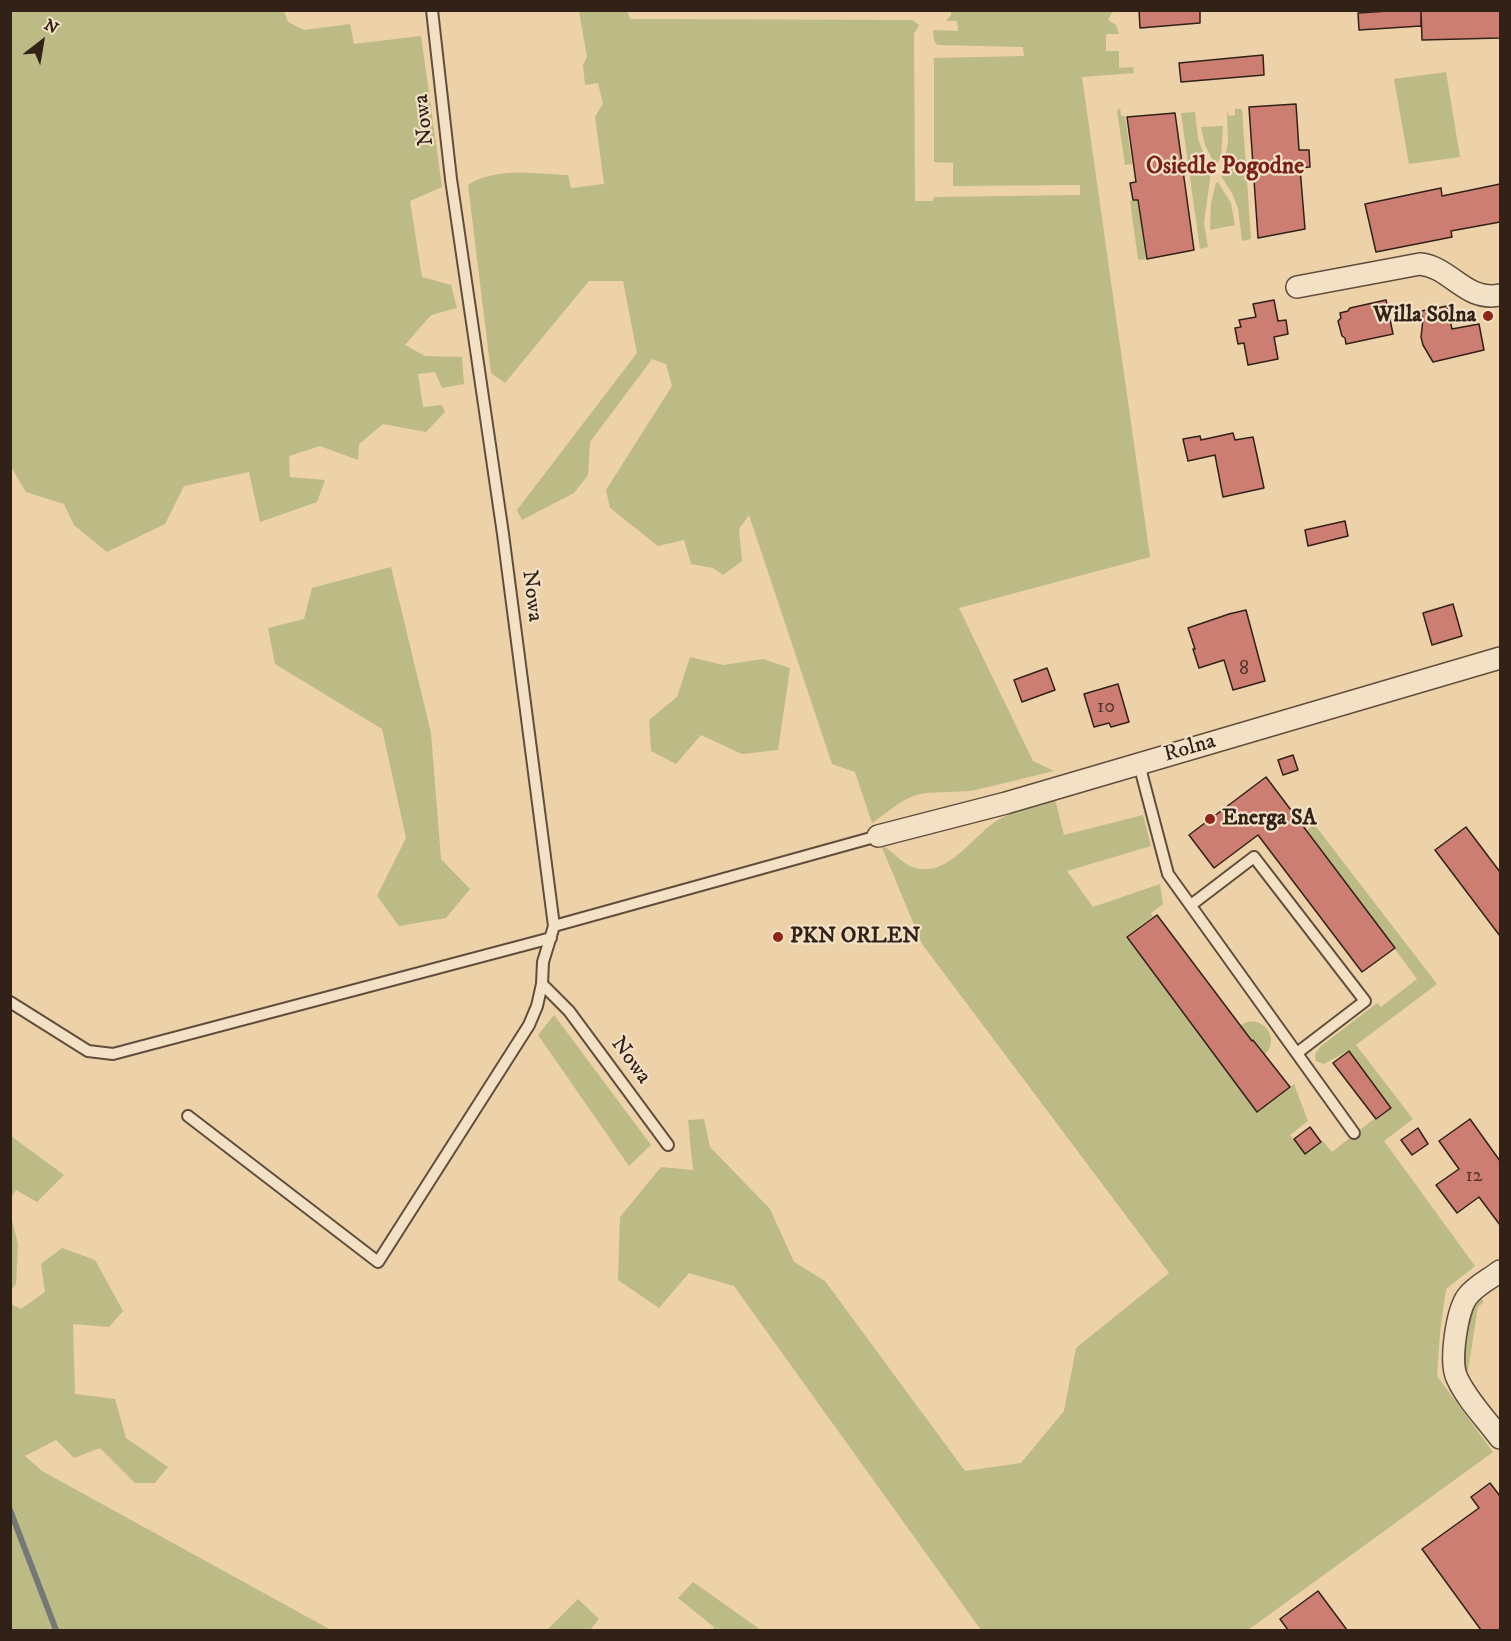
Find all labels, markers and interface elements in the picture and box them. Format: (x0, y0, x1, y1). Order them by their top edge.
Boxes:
north arrow (12, 12, 72, 72)
text: N (40, 15, 62, 39)
street label: Nowa (409, 93, 441, 147)
district label: Osiedle Pogodne (1146, 154, 1304, 182)
place label: Willa Solna (1373, 303, 1476, 329)
marker: Willa Solna (1481, 309, 1495, 323)
street label: Nowa (515, 569, 547, 623)
house number: 8 (1239, 658, 1249, 682)
house number: 10 (1097, 696, 1115, 720)
street label: Rolna (1161, 729, 1219, 769)
place label: Energa SA (1222, 806, 1317, 832)
marker: Energa SA (1203, 812, 1217, 826)
place label: PKN ORLEN (790, 924, 920, 950)
marker: PKN ORLEN (771, 930, 785, 944)
street label: Nowa (604, 1032, 656, 1090)
house number: 12 (1465, 1165, 1483, 1189)

